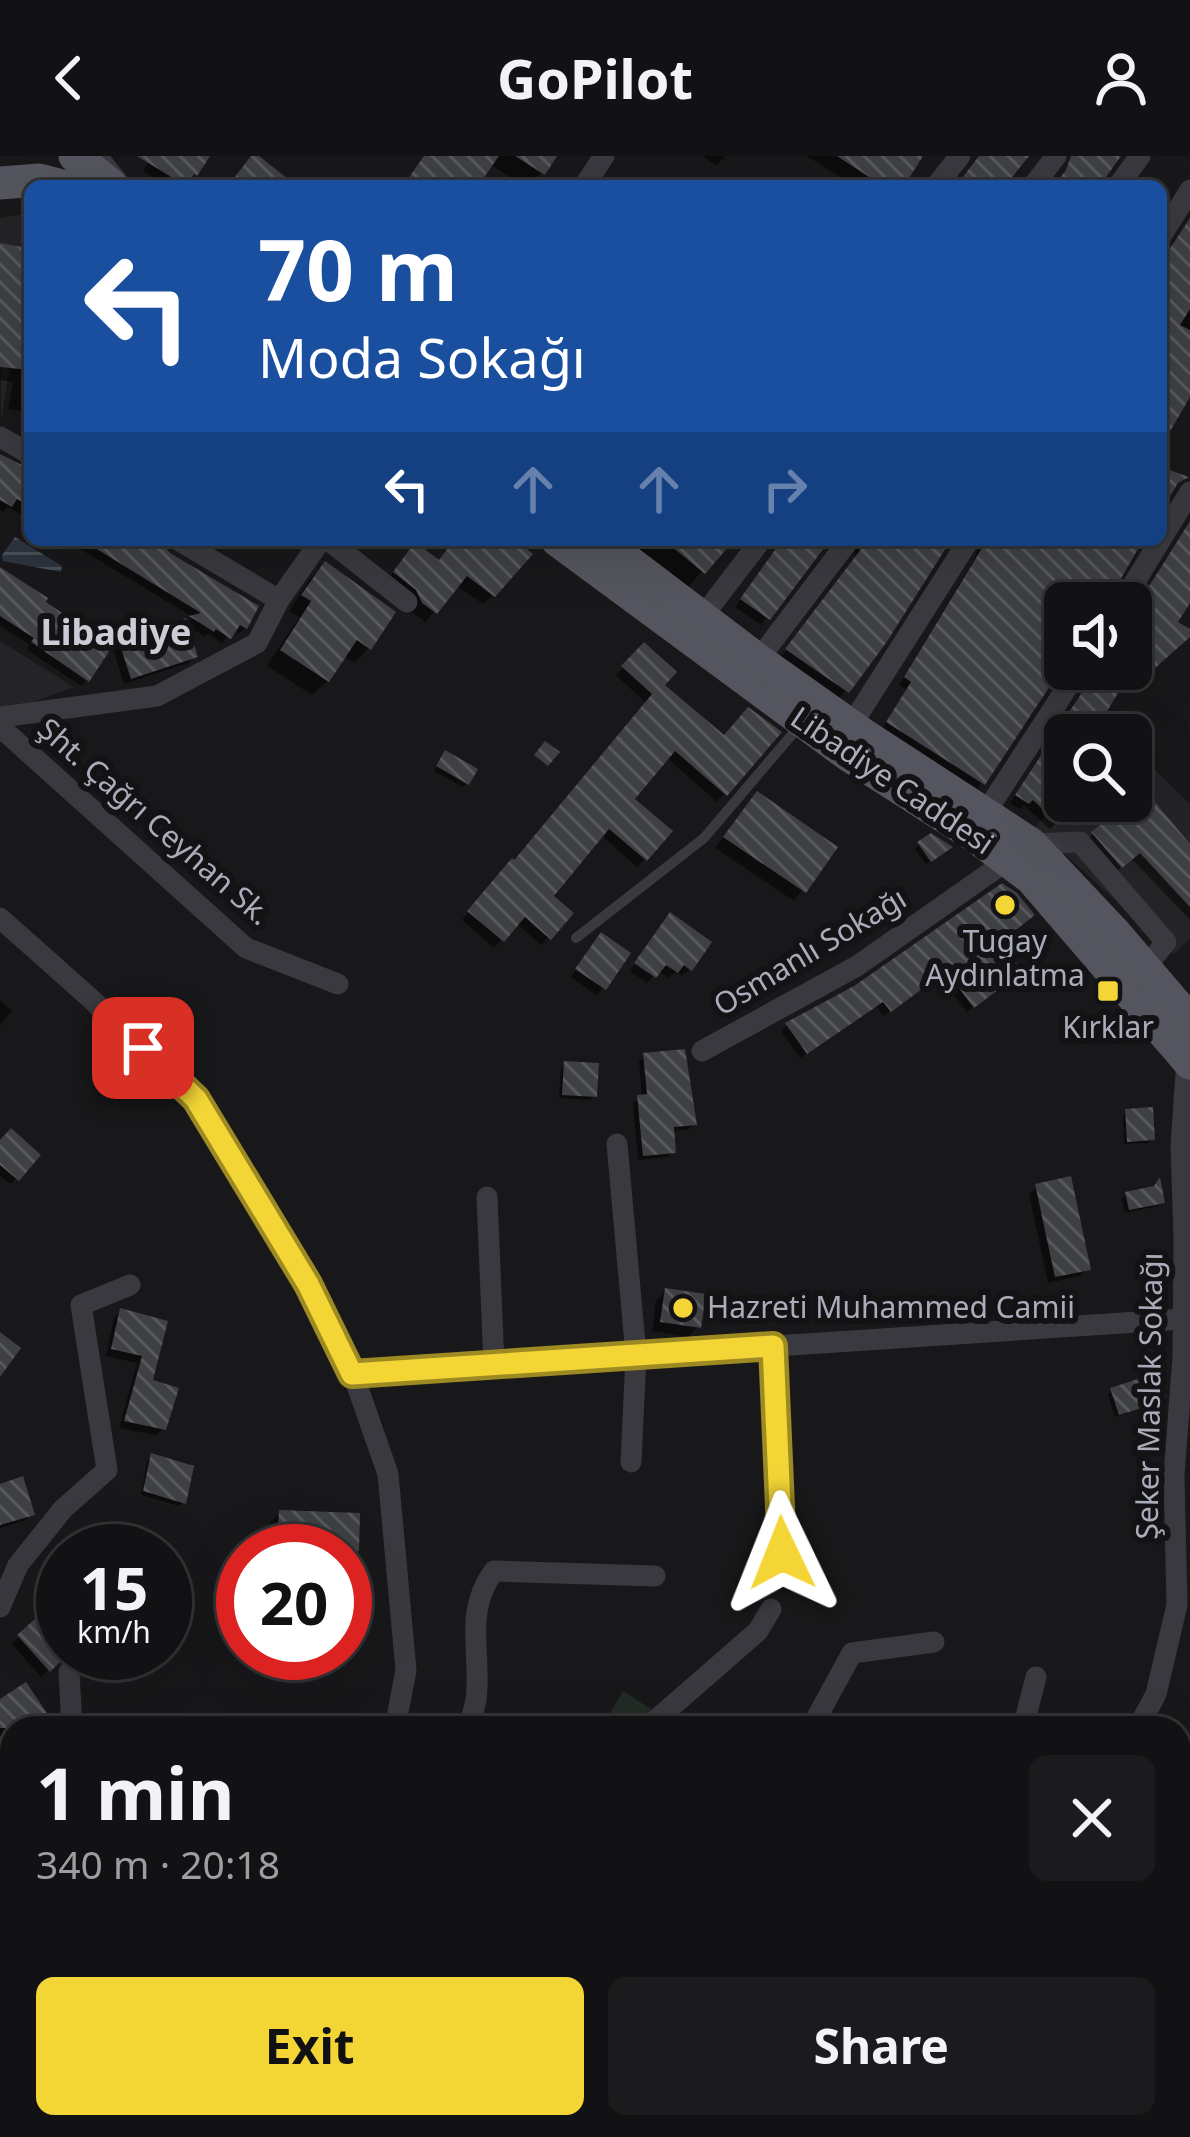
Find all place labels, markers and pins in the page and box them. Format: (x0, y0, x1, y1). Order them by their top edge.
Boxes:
marker: Tugay Aydınlatma (992, 892, 1018, 918)
place label: Tugay Aydınlatma (925, 920, 1085, 995)
marker: Kırklar (1095, 978, 1121, 1004)
pin (92, 997, 194, 1099)
place label: Kırklar (1062, 1006, 1154, 1047)
place label: Hazreti Muhammed Camii (707, 1286, 1075, 1327)
marker: Hazreti Muhammed Camii (670, 1295, 696, 1321)

